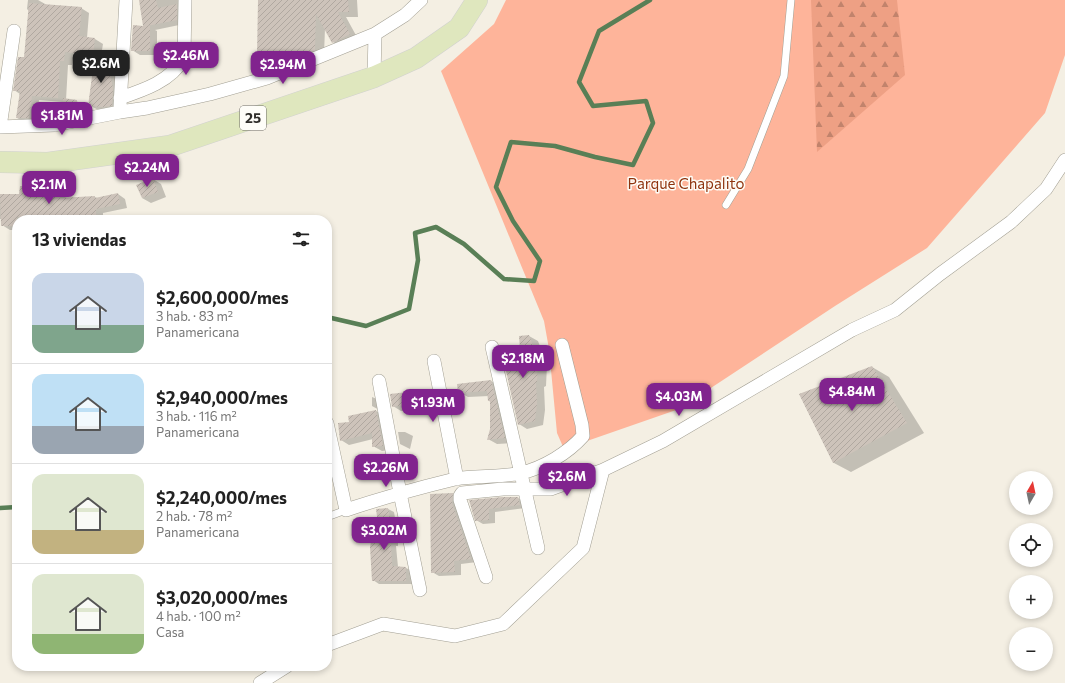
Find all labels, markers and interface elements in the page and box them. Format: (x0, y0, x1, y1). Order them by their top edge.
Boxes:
pin: $2.46M (153, 42, 219, 76)
text: $2.46M (163, 47, 209, 63)
pin: $2.6M (73, 50, 129, 84)
pin: $2.94M (250, 51, 316, 85)
text: $2.6M (82, 55, 120, 71)
text: $2.94M (260, 56, 306, 72)
pin: $1.81M (29, 102, 95, 136)
road number: 25 (240, 106, 266, 130)
text: $1.81M (40, 107, 84, 123)
pin: $2.24M (114, 154, 180, 188)
text: $2.24M (124, 159, 170, 175)
pin: $2.1M (21, 171, 77, 205)
park label: Parque Chapalito (627, 174, 745, 192)
text: $2.1M (31, 176, 67, 192)
icon: filters (290, 228, 312, 250)
text: 13 viviendas (32, 229, 126, 250)
text: $2,600,000/mes (156, 287, 289, 308)
icon: home (64, 289, 112, 337)
text: 3 hab. · 83 m² (156, 308, 233, 324)
text: Panamericana (156, 324, 239, 340)
pin: $2.18M (490, 345, 556, 379)
text: $2.18M (501, 350, 545, 366)
pin: $4.84M (819, 378, 885, 412)
pin: $4.03M (646, 383, 712, 417)
text: $4.84M (828, 383, 876, 399)
text: $2,940,000/mes (156, 387, 288, 408)
text: $4.03M (655, 388, 703, 404)
pin: $1.93M (400, 389, 466, 423)
icon: home (64, 390, 112, 438)
text: $1.93M (411, 394, 455, 410)
text: 3 hab. · 116 m² (156, 408, 237, 424)
text: Panamericana (156, 424, 239, 440)
pin: $2.26M (353, 454, 419, 488)
text: $2.26M (363, 459, 409, 475)
pin: $2.6M (539, 463, 595, 497)
text: $2.6M (548, 468, 586, 484)
north arrow (1009, 471, 1053, 515)
map controls (1009, 471, 1053, 671)
text: $2,240,000/mes (156, 487, 287, 508)
icon: home (64, 490, 112, 538)
text: 2 hab. · 78 m² (156, 508, 232, 524)
pin: $3.02M (351, 517, 417, 551)
text: $3.02M (361, 522, 407, 538)
button: locate (1009, 523, 1053, 567)
text: Panamericana (156, 524, 239, 540)
button: + (1009, 575, 1053, 619)
text: $3,020,000/mes (156, 587, 288, 608)
icon: home (64, 590, 112, 638)
text: 4 hab. · 100 m² (156, 608, 241, 624)
text: Casa (156, 624, 184, 640)
button: − (1009, 627, 1053, 671)

